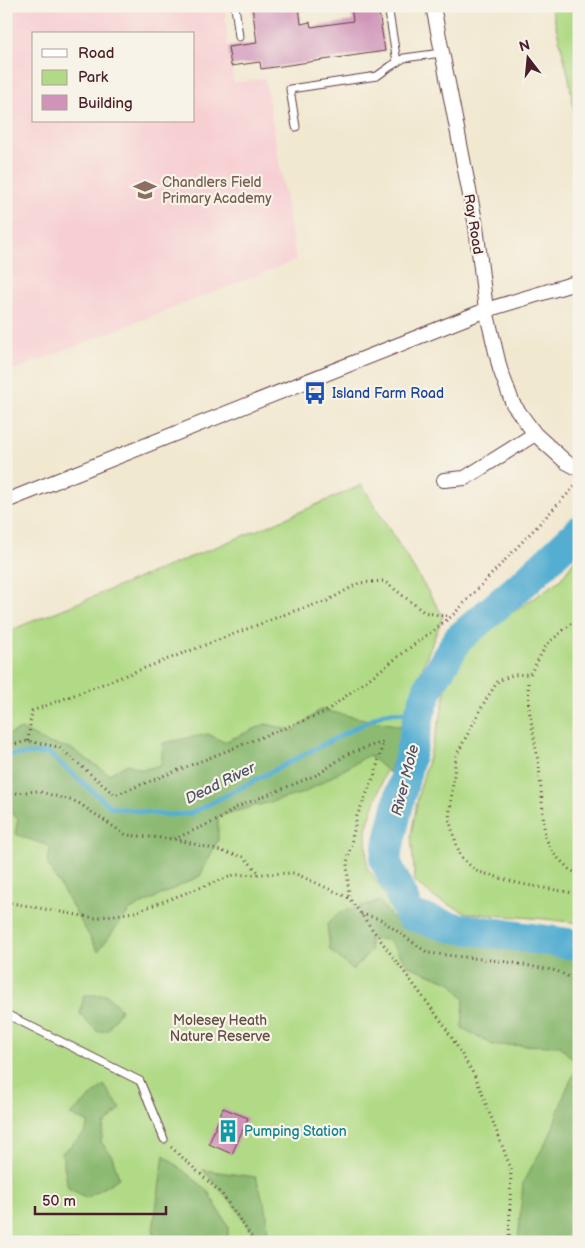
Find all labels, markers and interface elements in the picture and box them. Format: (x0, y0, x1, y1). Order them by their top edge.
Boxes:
legend (32, 32, 195, 122)
north arrow (502, 32, 552, 82)
text: N (517, 36, 532, 56)
text: Road (78, 44, 114, 63)
text: Park (78, 68, 109, 87)
text: Building (78, 94, 133, 113)
place label: Chandlers Field Primary Academy (162, 174, 272, 207)
school or university icon: Chandlers Field Primary Academy (132, 177, 158, 203)
street label: Ray Road (460, 193, 487, 256)
bus stop icon: Island Farm Road (302, 380, 328, 406)
place label: Island Farm Road (332, 385, 444, 402)
water label: River Mole (387, 742, 424, 818)
water label: Dead River (182, 758, 260, 809)
park label: Molesey Heath Nature Reserve (170, 1012, 270, 1045)
building icon: Pumping Station (215, 1118, 241, 1144)
place label: Pumping Station (244, 1123, 347, 1140)
scale bar (35, 1183, 166, 1215)
text: 50 m (42, 1192, 76, 1211)

